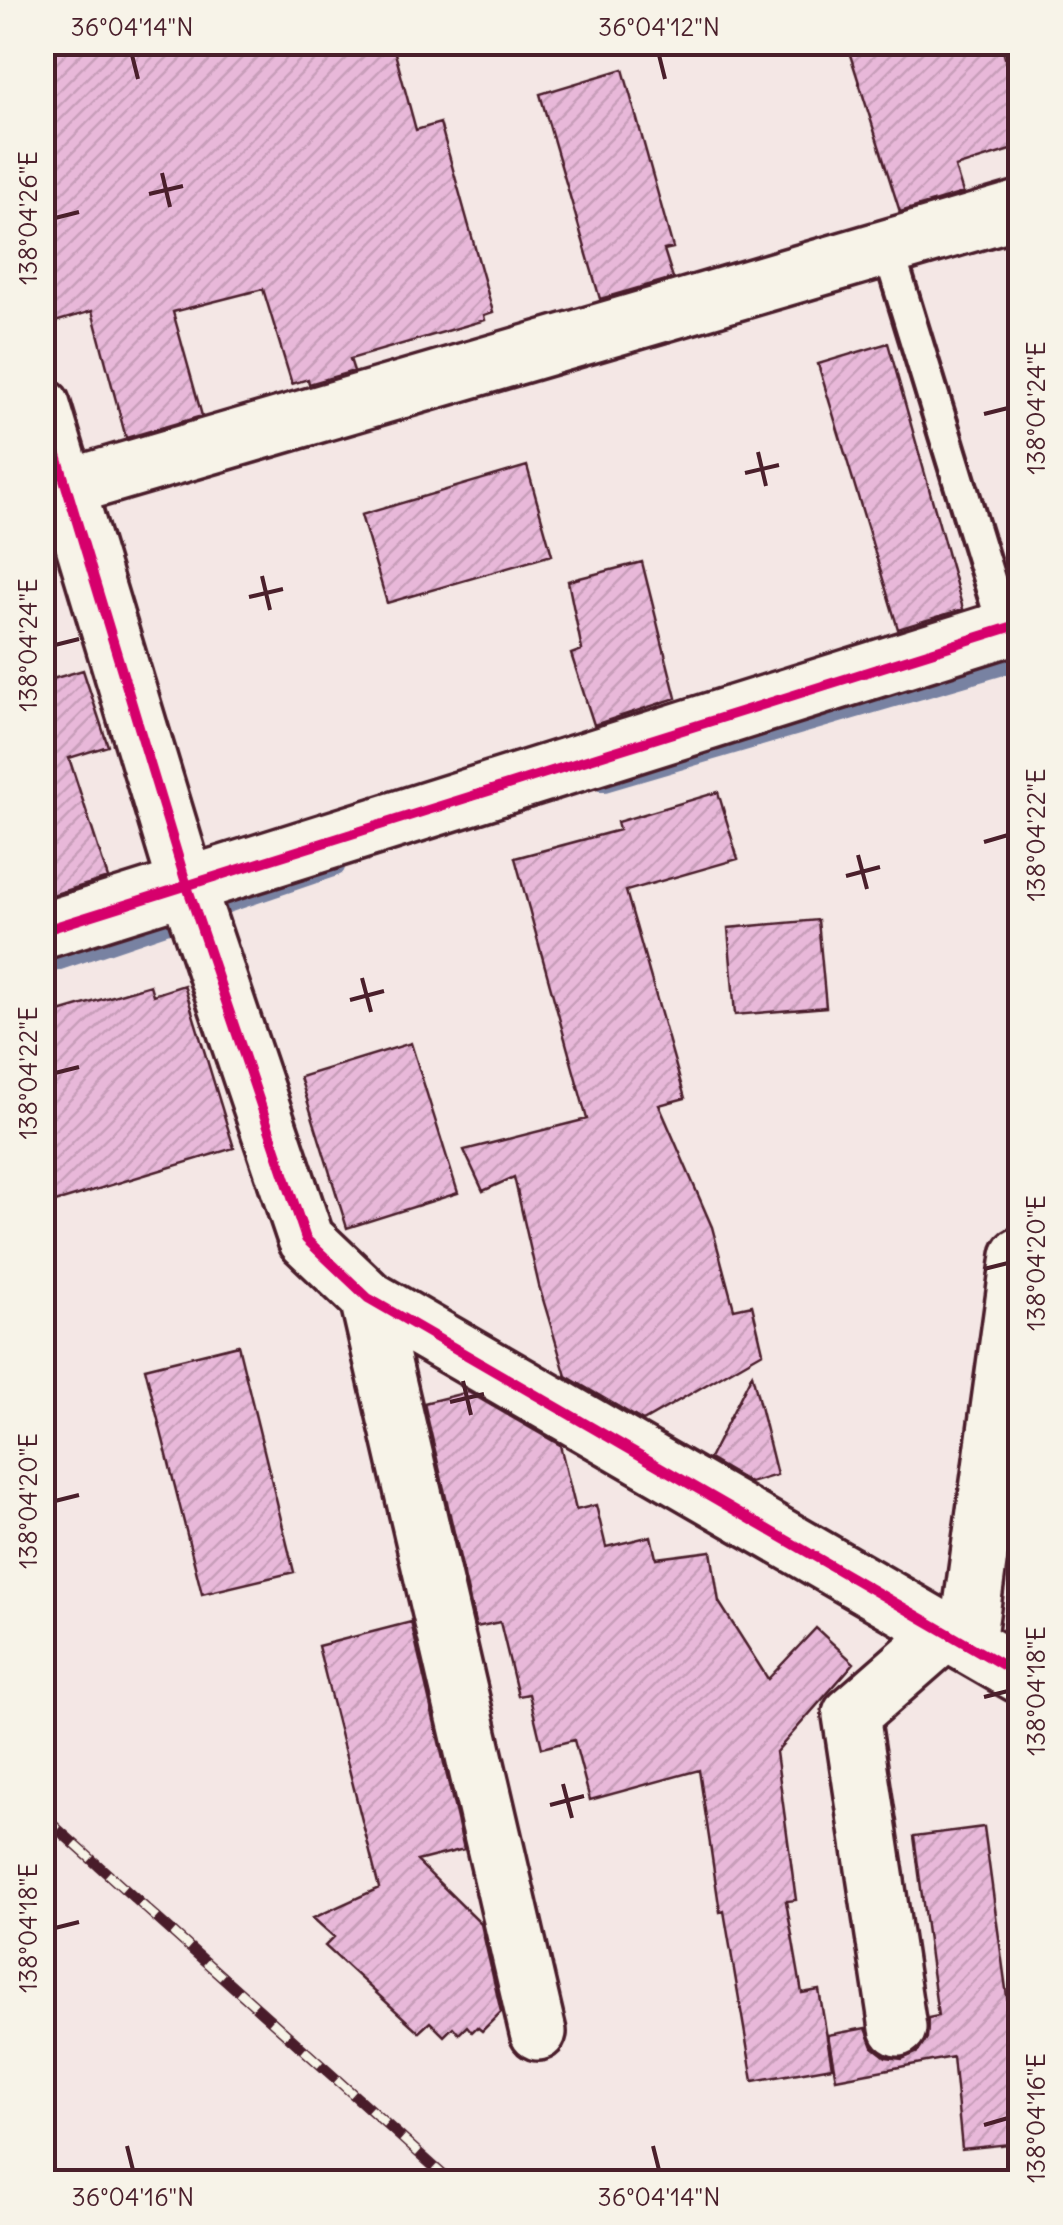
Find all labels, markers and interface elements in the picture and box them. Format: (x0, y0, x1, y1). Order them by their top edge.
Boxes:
text: 36°04'14"N (71, 11, 193, 43)
text: 36°04'12"N (598, 11, 720, 43)
text: 138°04'26"E (12, 151, 44, 285)
text: 138°04'24"E (1020, 341, 1052, 475)
text: 138°04'24"E (12, 578, 44, 712)
text: 138°04'22"E (1020, 768, 1052, 902)
text: 138°04'22"E (12, 1006, 44, 1140)
text: 138°04'20"E (1020, 1195, 1052, 1331)
text: 138°04'20"E (12, 1433, 44, 1569)
text: 138°04'18"E (1020, 1626, 1052, 1756)
text: 138°04'18"E (12, 1863, 44, 1993)
text: 138°04'16"E (1020, 2053, 1052, 2183)
text: 36°04'16"N (72, 2181, 194, 2213)
text: 36°04'14"N (598, 2181, 720, 2213)

